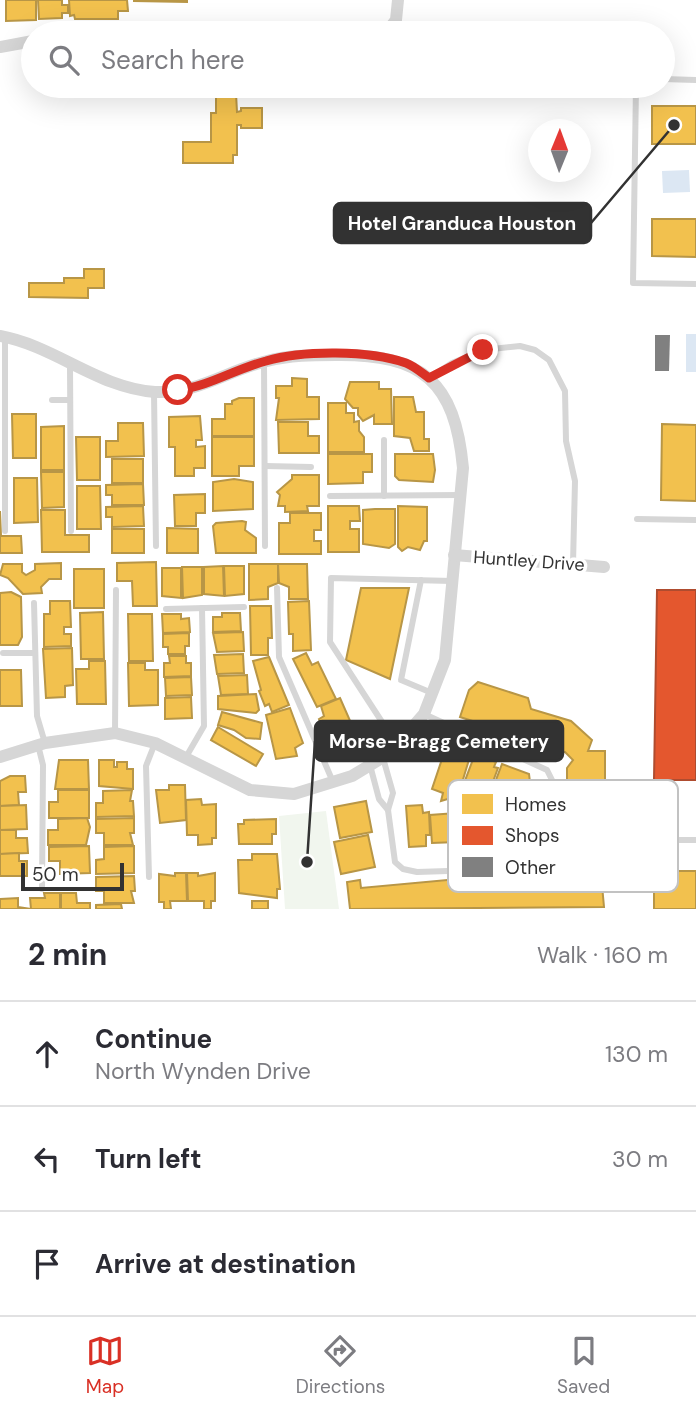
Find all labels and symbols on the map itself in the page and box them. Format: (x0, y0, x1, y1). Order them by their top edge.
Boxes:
north arrow (528, 119, 591, 182)
callout: Hotel Granduca Houston (334, 203, 591, 243)
text: Hotel Granduca Houston (348, 211, 576, 236)
route end (467, 334, 498, 365)
route start (162, 374, 193, 405)
street label: Huntley Drive (473, 545, 585, 577)
callout: Morse-Bragg Cemetery (315, 721, 563, 761)
text: Morse-Bragg Cemetery (329, 729, 550, 754)
legend (448, 780, 678, 892)
text: Homes (505, 792, 566, 817)
text: Shops (505, 823, 560, 848)
text: Other (505, 855, 556, 880)
scale bar (21, 860, 124, 892)

